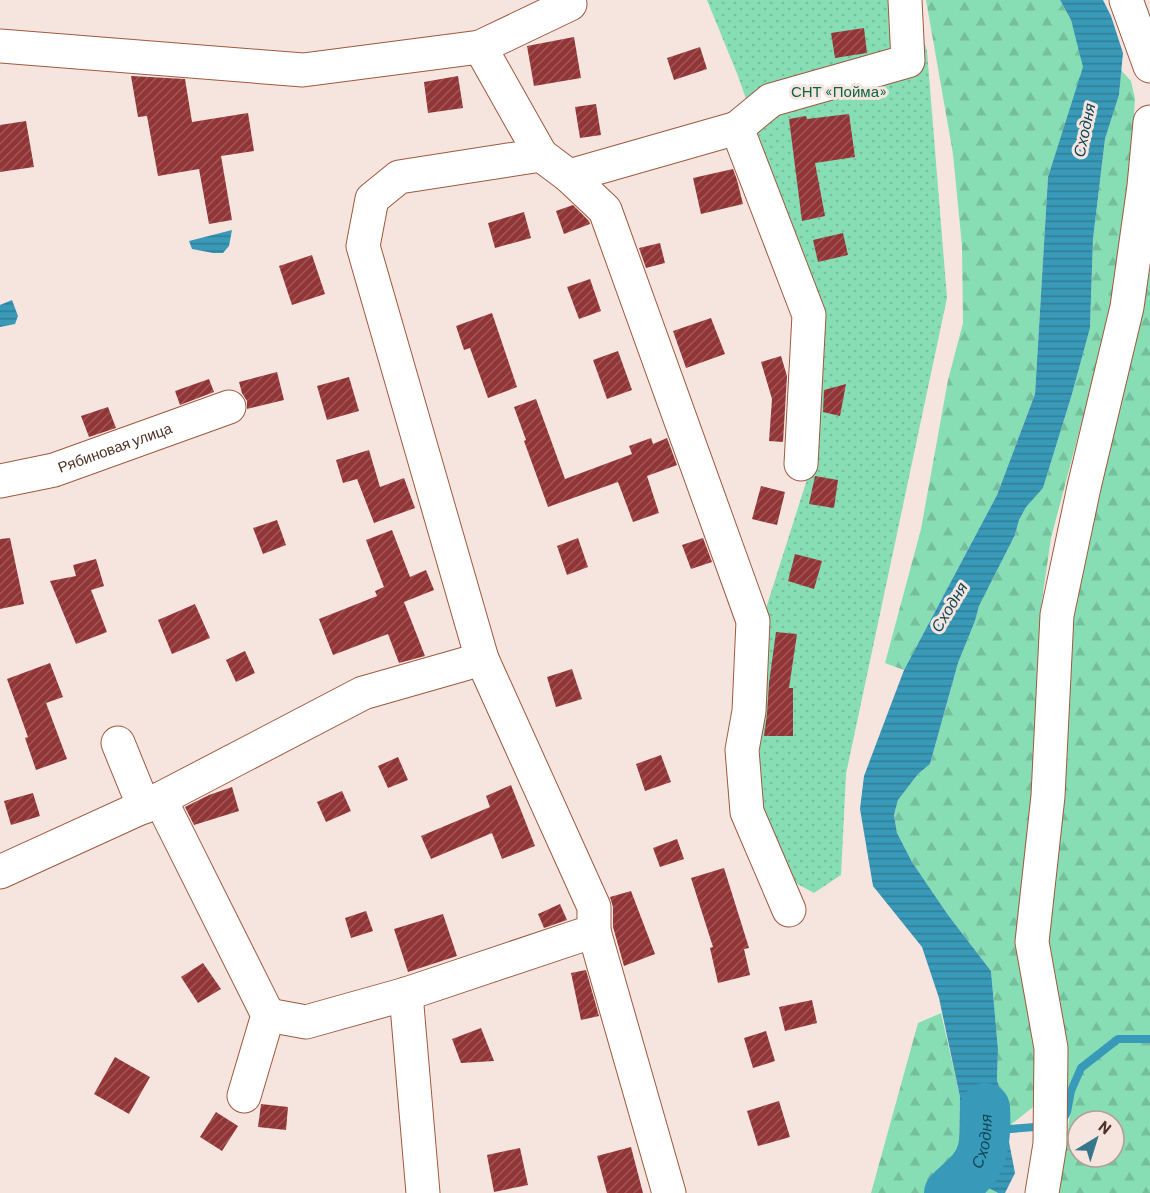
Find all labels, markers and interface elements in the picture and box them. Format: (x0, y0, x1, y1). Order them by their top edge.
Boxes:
park label: СНТ «Пойма» (791, 82, 887, 100)
water label: Сходня (1069, 101, 1099, 159)
street label: Рябиновая улица (55, 418, 175, 476)
water label: Сходня (926, 578, 971, 635)
north arrow (1066, 1109, 1126, 1169)
water label: Сходня (966, 1114, 994, 1171)
text: N (1096, 1116, 1116, 1138)

